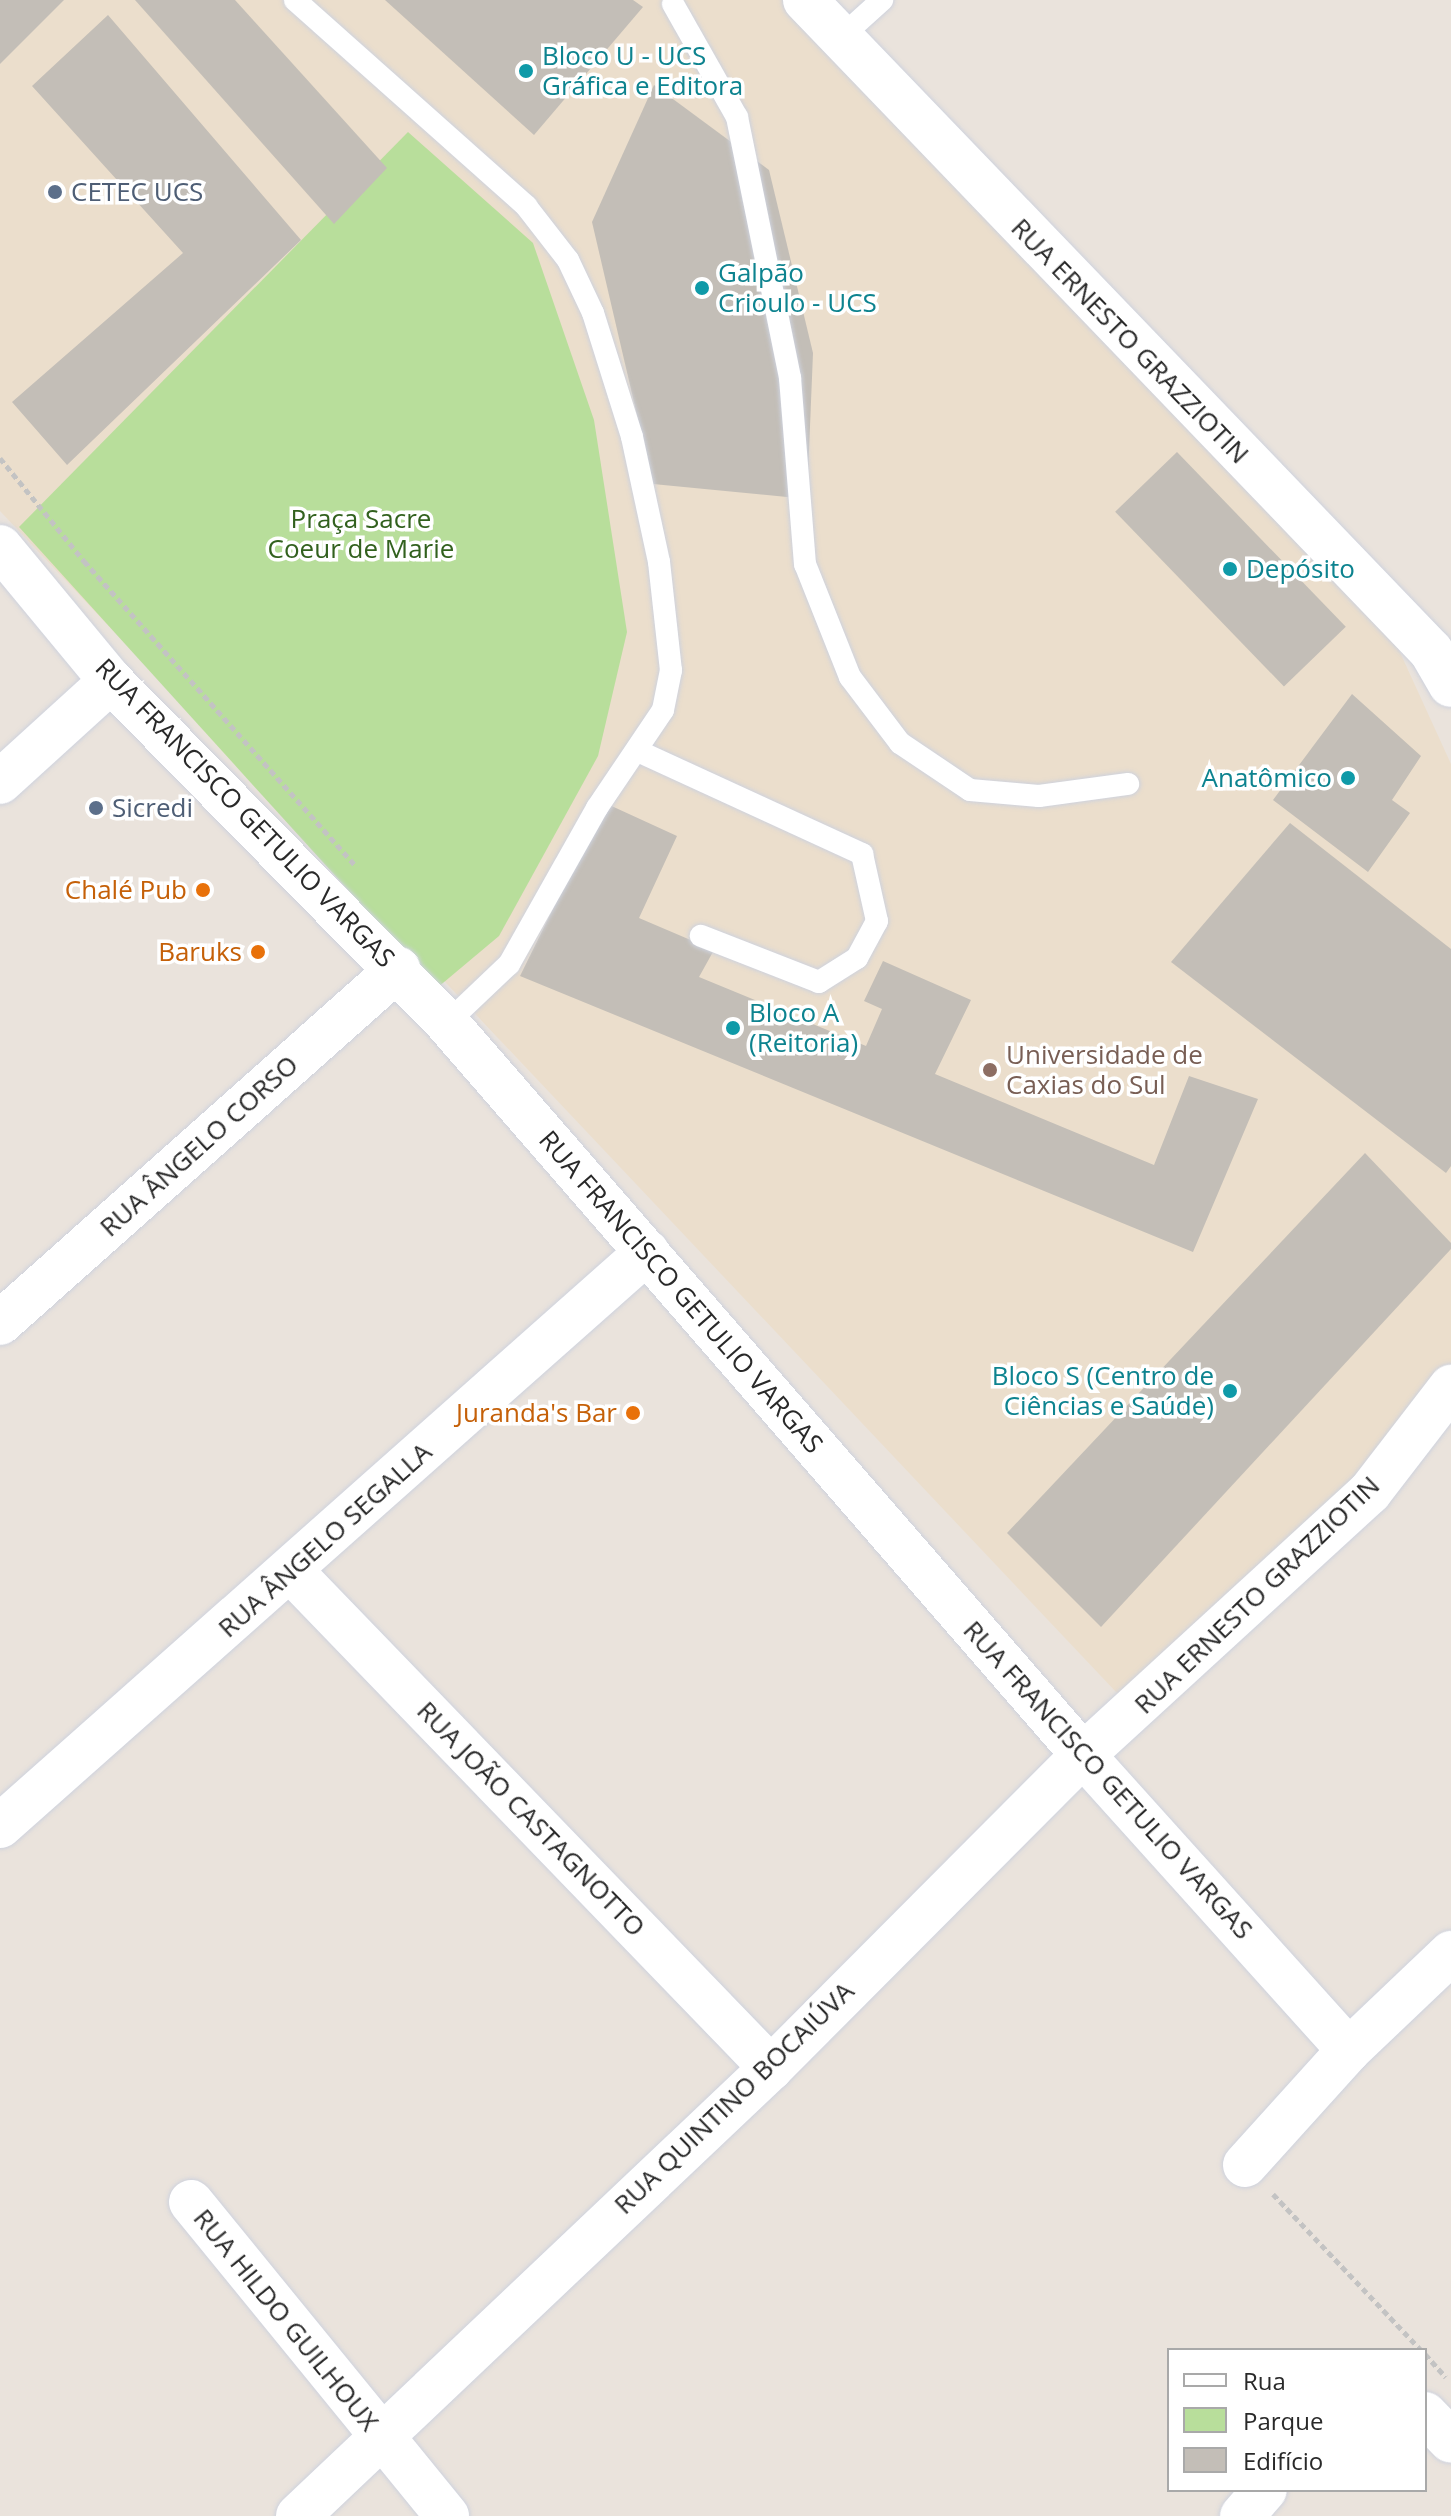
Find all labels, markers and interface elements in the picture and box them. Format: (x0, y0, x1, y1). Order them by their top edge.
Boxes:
place label: Bloco U - UCS Gráfica e Editora (542, 40, 743, 102)
marker: Bloco U - UCS Gráfica e Editora (517, 62, 535, 80)
place label: CETEC UCS (71, 176, 203, 208)
marker: CETEC UCS (46, 183, 64, 201)
street label: RUA ERNESTO GRAZZIOTIN (1005, 212, 1255, 470)
place label: Galpão Crioulo - UCS (718, 257, 877, 318)
marker: Galpão Crioulo - UCS (693, 279, 711, 297)
park label: Praça Sacre Coeur de Marie (268, 503, 454, 564)
place label: Depósito (1246, 553, 1355, 585)
marker: Depósito (1221, 560, 1239, 578)
street label: RUA FRANCISCO GETULIO VARGAS (89, 652, 401, 974)
place label: Anatômico (1202, 762, 1332, 794)
marker: Anatômico (1339, 769, 1357, 787)
place label: Sicredi (112, 792, 193, 824)
marker: Sicredi (87, 799, 105, 817)
place label: Chalé Pub (65, 874, 187, 906)
marker: Chalé Pub (194, 881, 212, 899)
place label: Baruks (158, 936, 242, 968)
marker: Baruks (249, 943, 267, 961)
place label: Bloco A (Reitoria) (749, 997, 858, 1058)
marker: Bloco A (Reitoria) (724, 1019, 742, 1037)
place label: Universidade de Caxias do Sul (1006, 1039, 1203, 1100)
street label: RUA ÂNGELO CORSO (94, 1049, 304, 1243)
marker: Universidade de Caxias do Sul (981, 1061, 999, 1079)
street label: RUA FRANCISCO GETULIO VARGAS (532, 1124, 830, 1460)
place label: Bloco S (Centro de Ciências e Saúde) (992, 1360, 1214, 1422)
marker: Bloco S (Centro de Ciências e Saúde) (1221, 1382, 1239, 1400)
place label: Juranda's Bar (456, 1397, 617, 1429)
marker: Juranda's Bar (624, 1404, 642, 1422)
street label: RUA ÂNGELO SEGALLA (212, 1436, 438, 1644)
street label: RUA ERNESTO GRAZZIOTIN (1128, 1470, 1386, 1720)
street label: RUA FRANCISCO GETULIO VARGAS (957, 1615, 1259, 1945)
street label: RUA JOÃO CASTAGNOTTO (411, 1695, 651, 1943)
street label: RUA QUINTINO BOCAIÚVA (608, 1976, 860, 2220)
street label: RUA HILDO GUILHOUX (187, 2203, 385, 2437)
legend (1167, 2348, 1427, 2492)
text: Rua (1243, 2364, 1286, 2397)
text: Parque (1243, 2404, 1323, 2437)
text: Edifício (1243, 2444, 1323, 2477)

